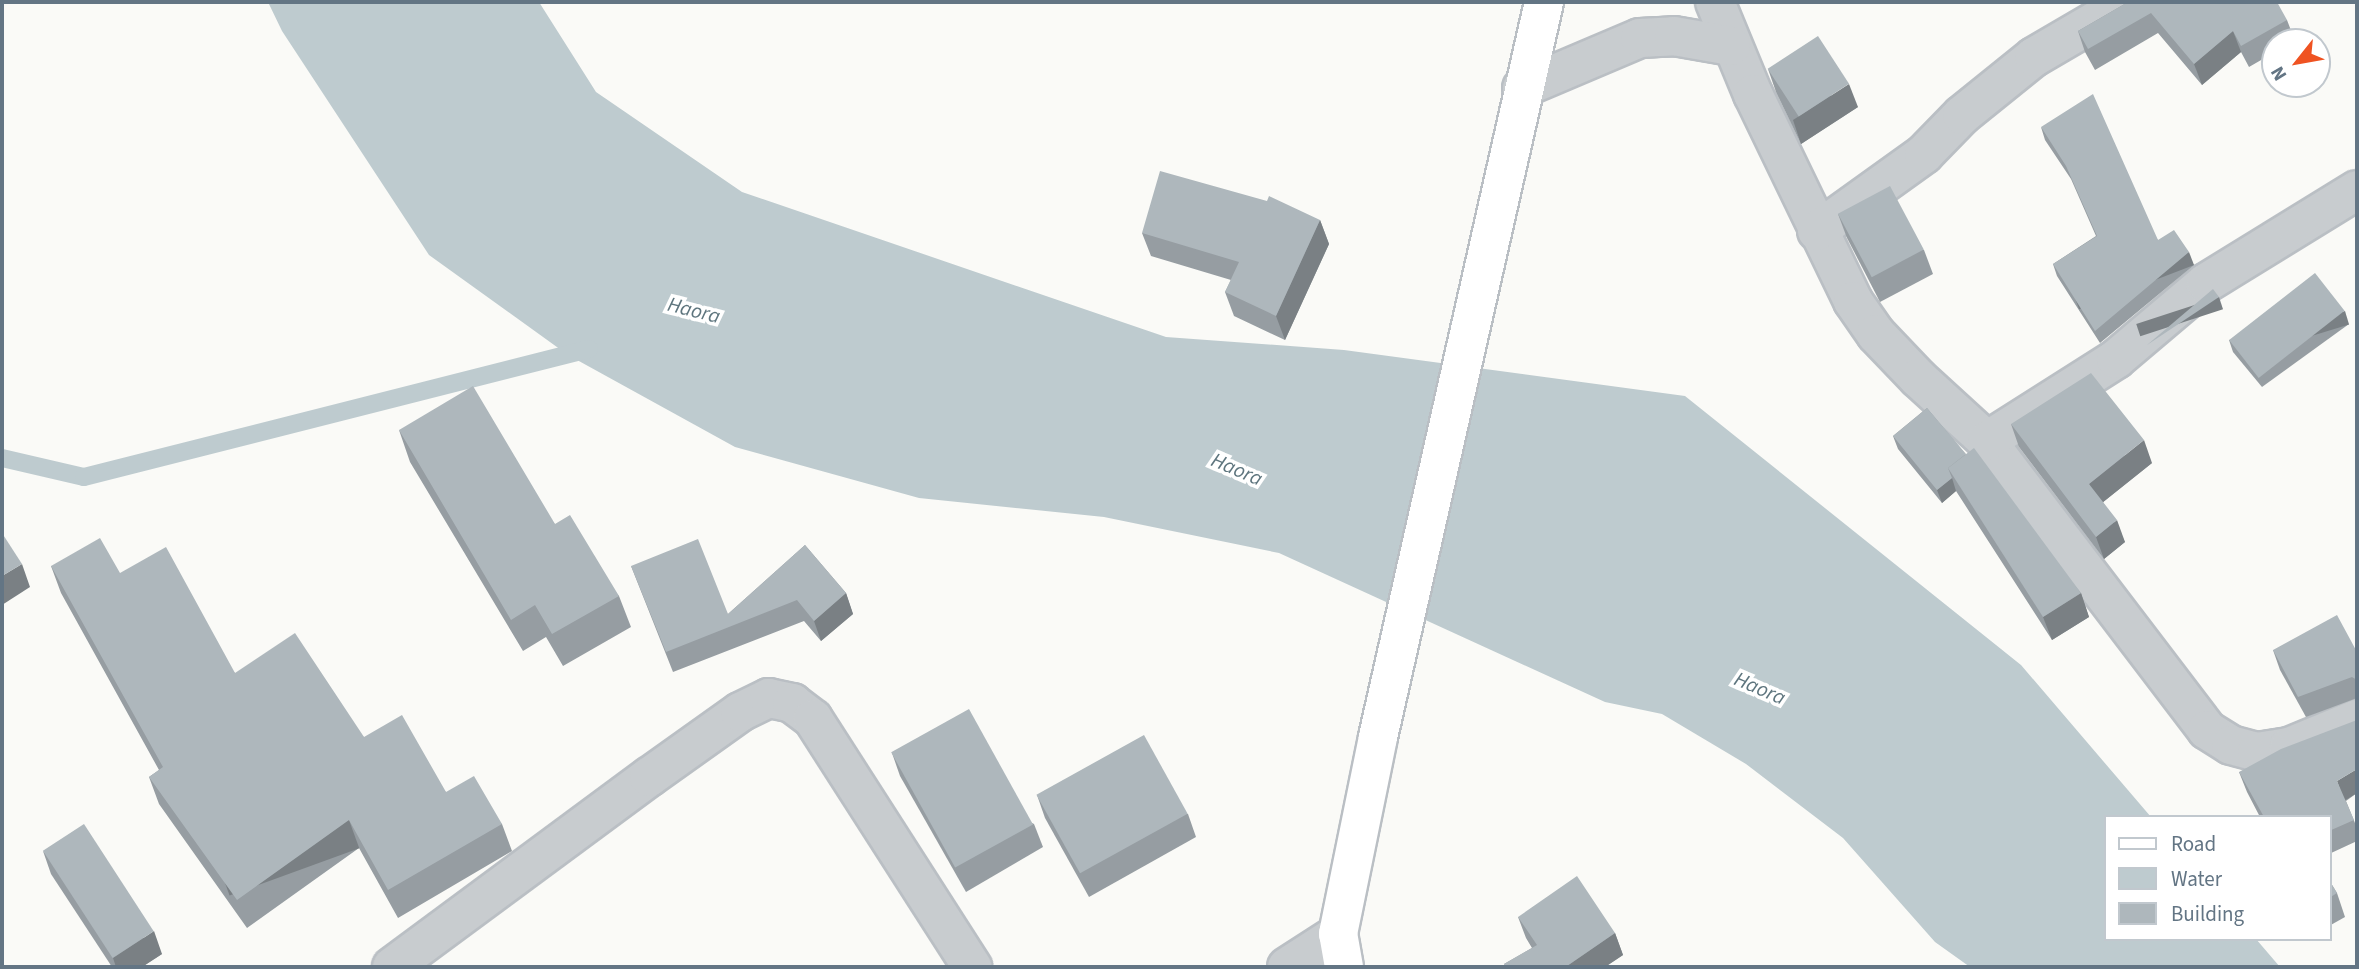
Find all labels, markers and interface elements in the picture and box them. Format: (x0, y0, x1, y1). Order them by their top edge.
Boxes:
north arrow (2261, 28, 2331, 98)
text: N (2264, 61, 2294, 85)
water label: Haora (665, 291, 723, 329)
water label: Haora (1208, 447, 1266, 491)
water label: Haora (1731, 666, 1789, 710)
legend (2104, 815, 2331, 941)
text: Road (2171, 829, 2216, 859)
text: Water (2171, 864, 2222, 894)
text: Building (2171, 899, 2244, 929)

